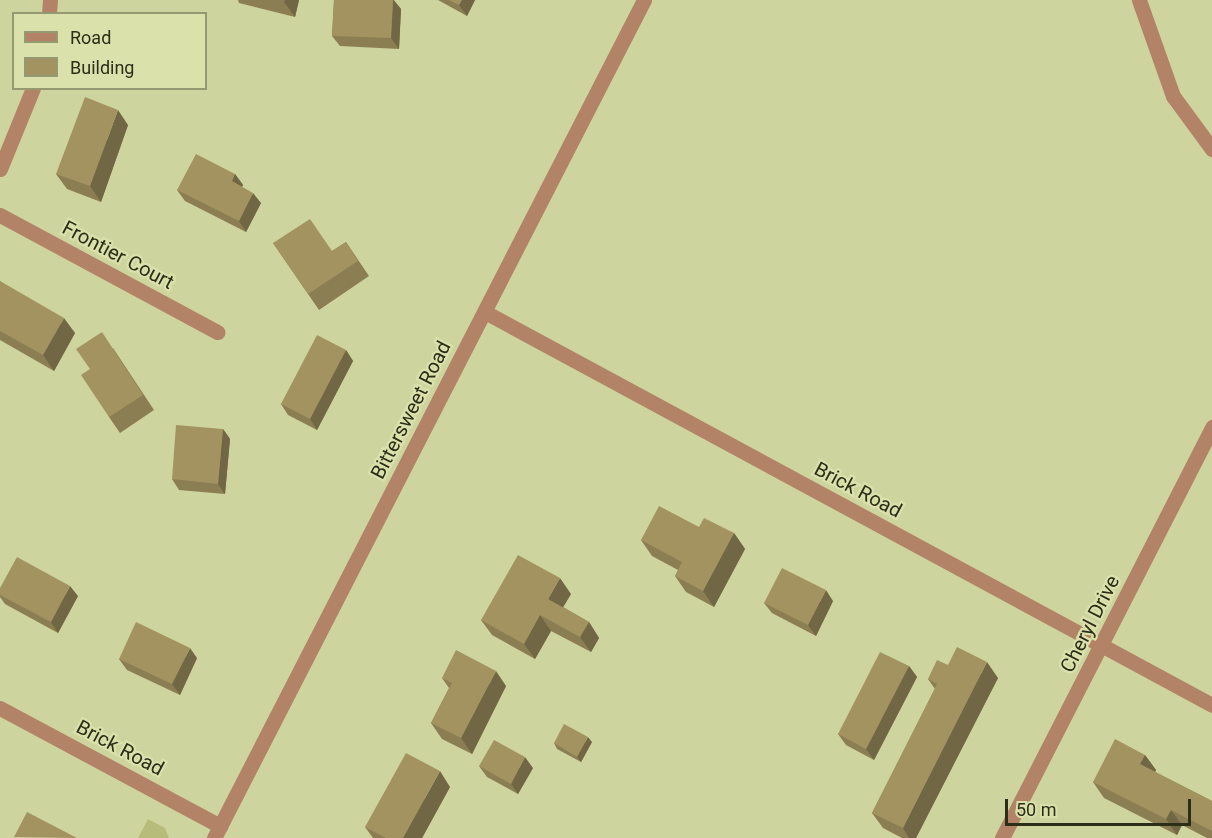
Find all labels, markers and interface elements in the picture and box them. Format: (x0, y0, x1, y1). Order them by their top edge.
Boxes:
legend (12, 12, 207, 90)
text: Road (70, 27, 111, 48)
text: Building (70, 57, 134, 78)
street label: Frontier Court (58, 216, 178, 294)
street label: Bittersweet Road (366, 337, 456, 483)
street label: Brick Road (810, 457, 906, 523)
street label: Cheryl Drive (1055, 571, 1125, 677)
street label: Brick Road (72, 715, 168, 781)
scale bar (1008, 787, 1194, 825)
text: 50 m (1016, 799, 1056, 820)

